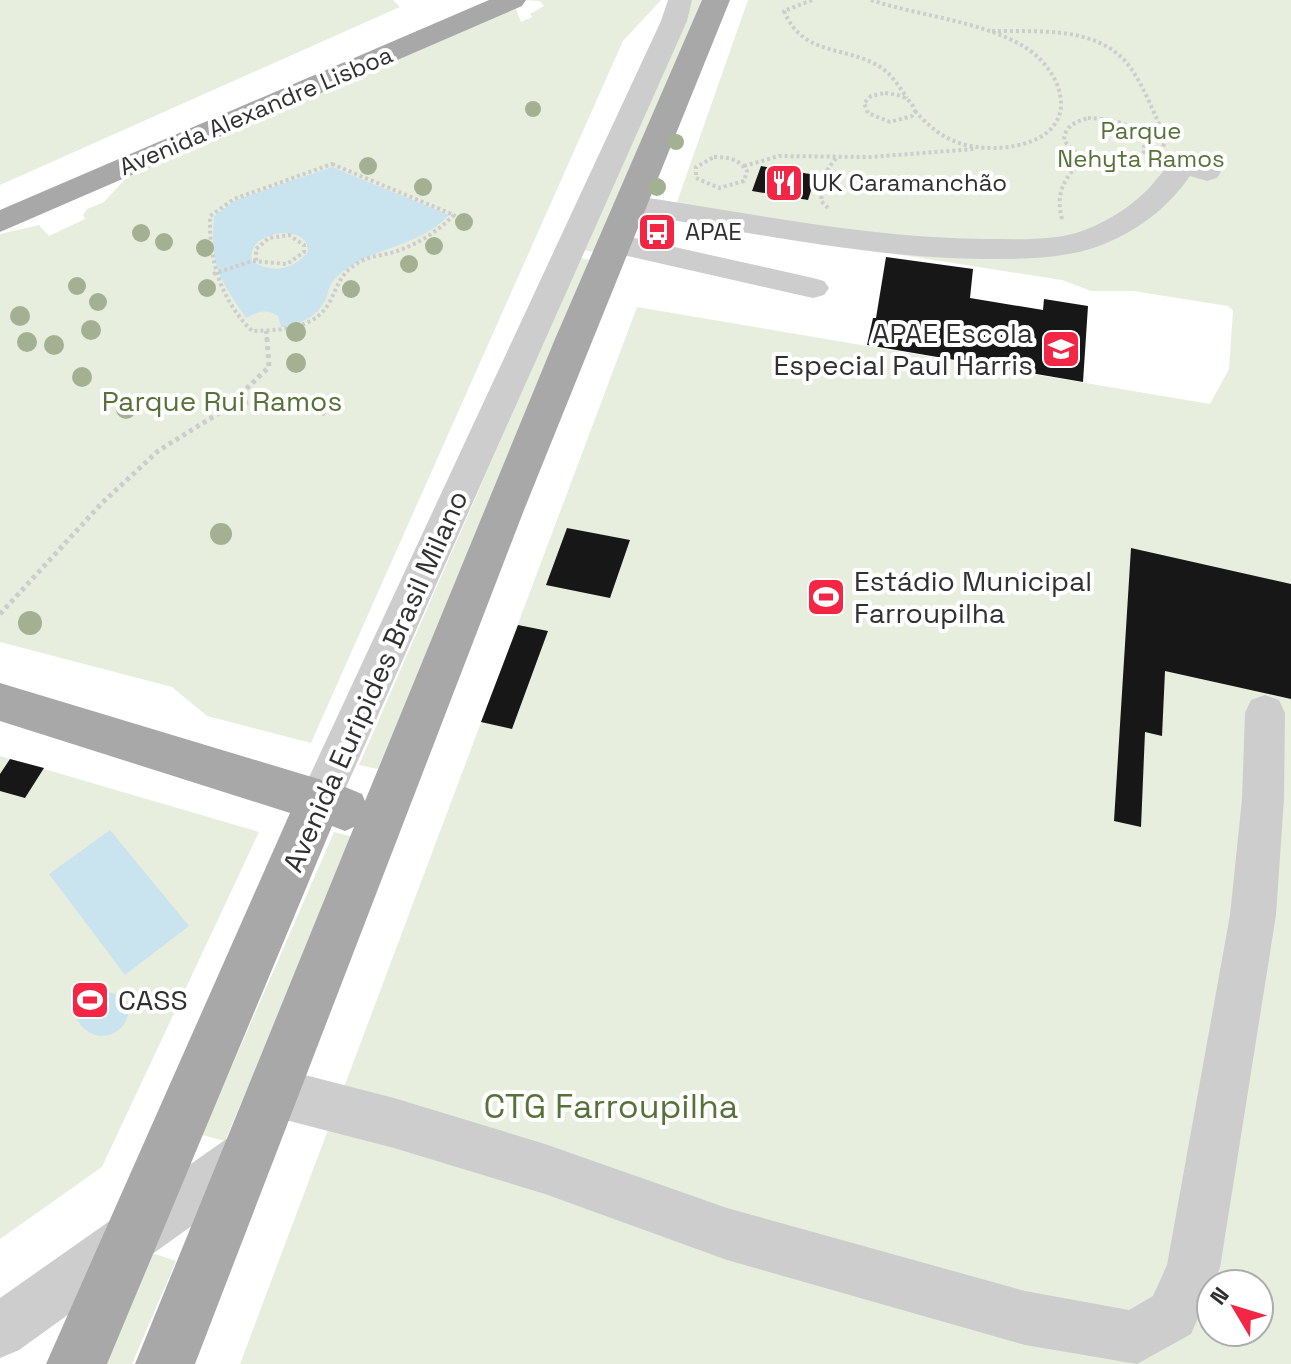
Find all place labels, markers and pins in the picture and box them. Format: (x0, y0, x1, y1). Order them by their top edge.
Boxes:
restaurant icon: UK Caramanchão (763, 162, 805, 204)
place label: UK Caramanchão (812, 167, 1007, 198)
bus stop icon: APAE (636, 211, 678, 253)
place label: APAE (685, 216, 742, 247)
place label: APAE Escola Especial Paul Harris (773, 315, 1033, 383)
school or university icon: APAE Escola Especial Paul Harris (1040, 328, 1082, 370)
place label: Estádio Municipal Farroupilha (854, 563, 1092, 631)
sports icon: Estádio Municipal Farroupilha (805, 576, 847, 618)
sports icon: CASS (69, 979, 111, 1021)
place label: CASS (118, 982, 188, 1018)

